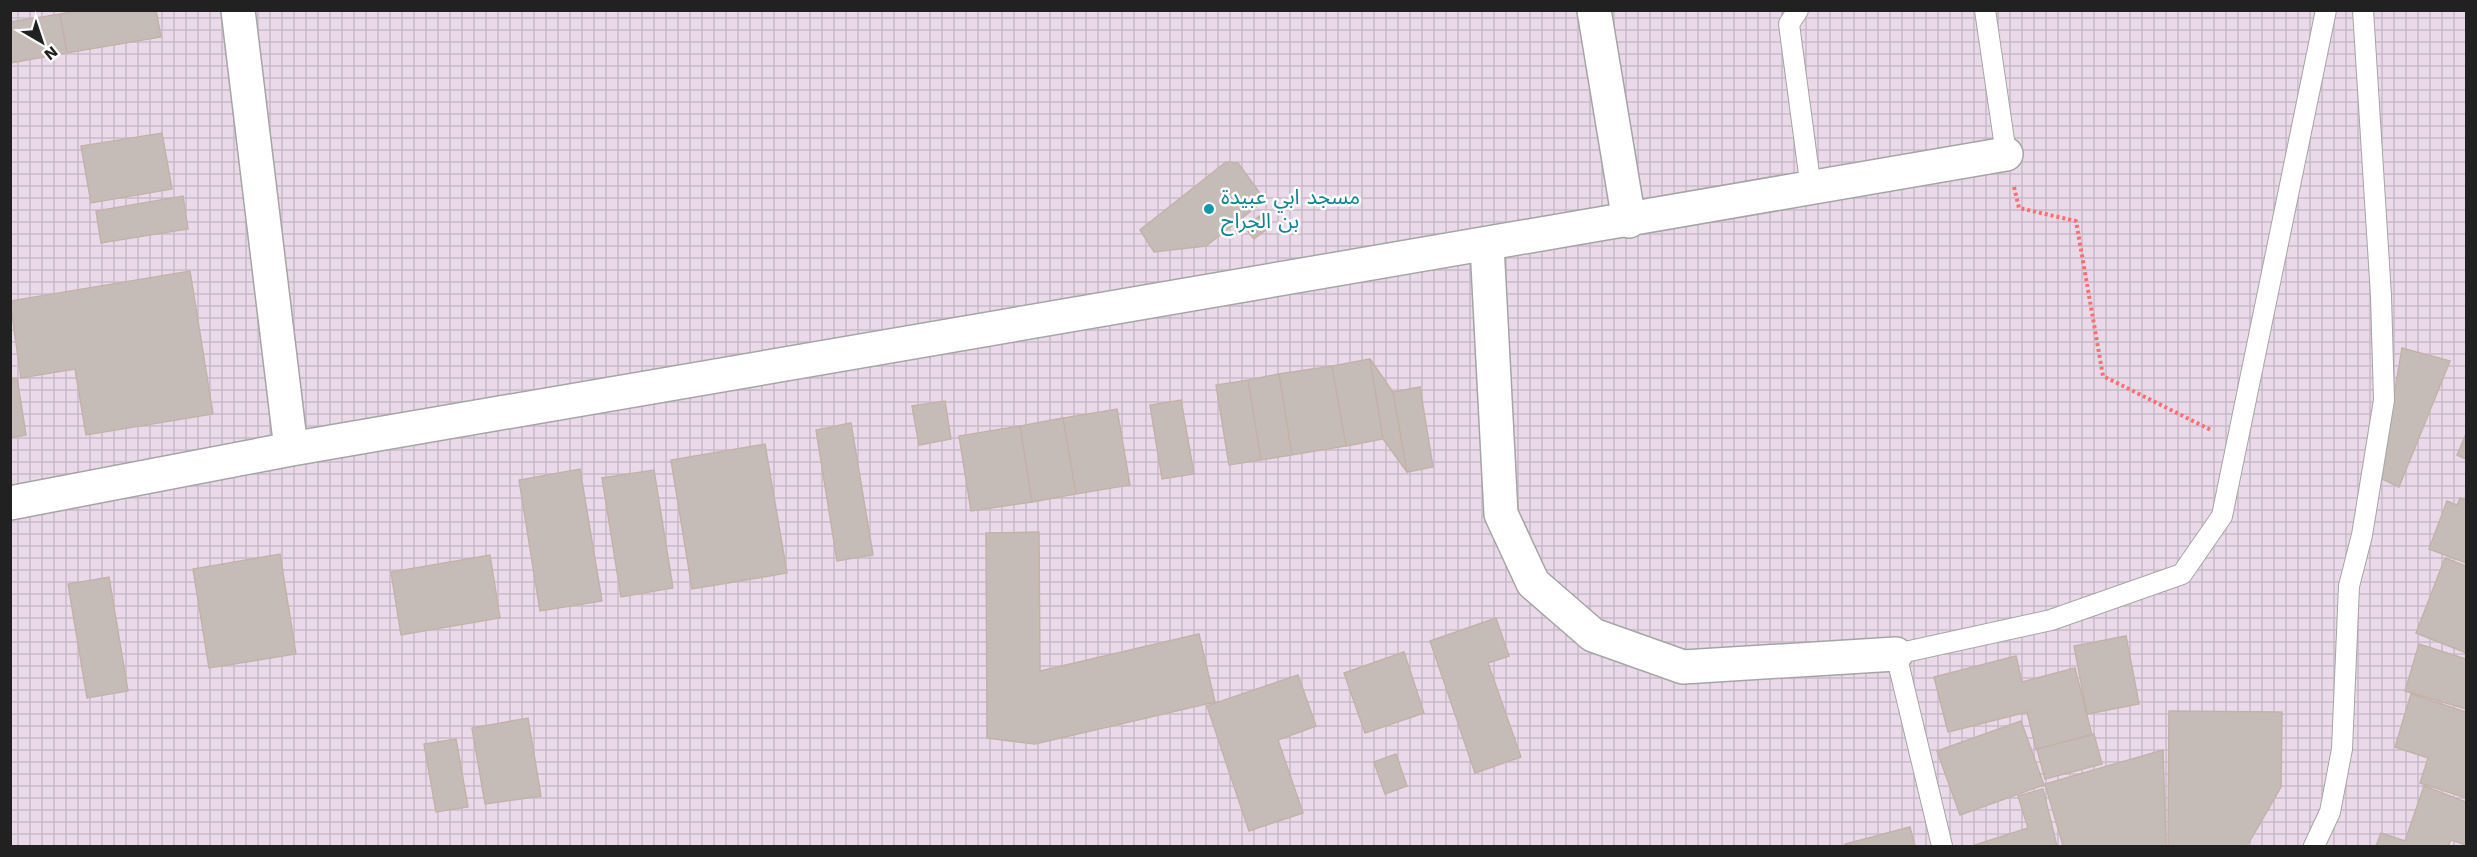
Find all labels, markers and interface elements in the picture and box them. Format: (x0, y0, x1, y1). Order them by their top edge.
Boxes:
north arrow (12, 12, 72, 72)
text: N (41, 42, 62, 64)
place label: مسجد ابي عبيدة بن الجراح (1221, 184, 1360, 236)
marker: مسجد ابي عبيدة بن الجراح (1202, 202, 1216, 216)

